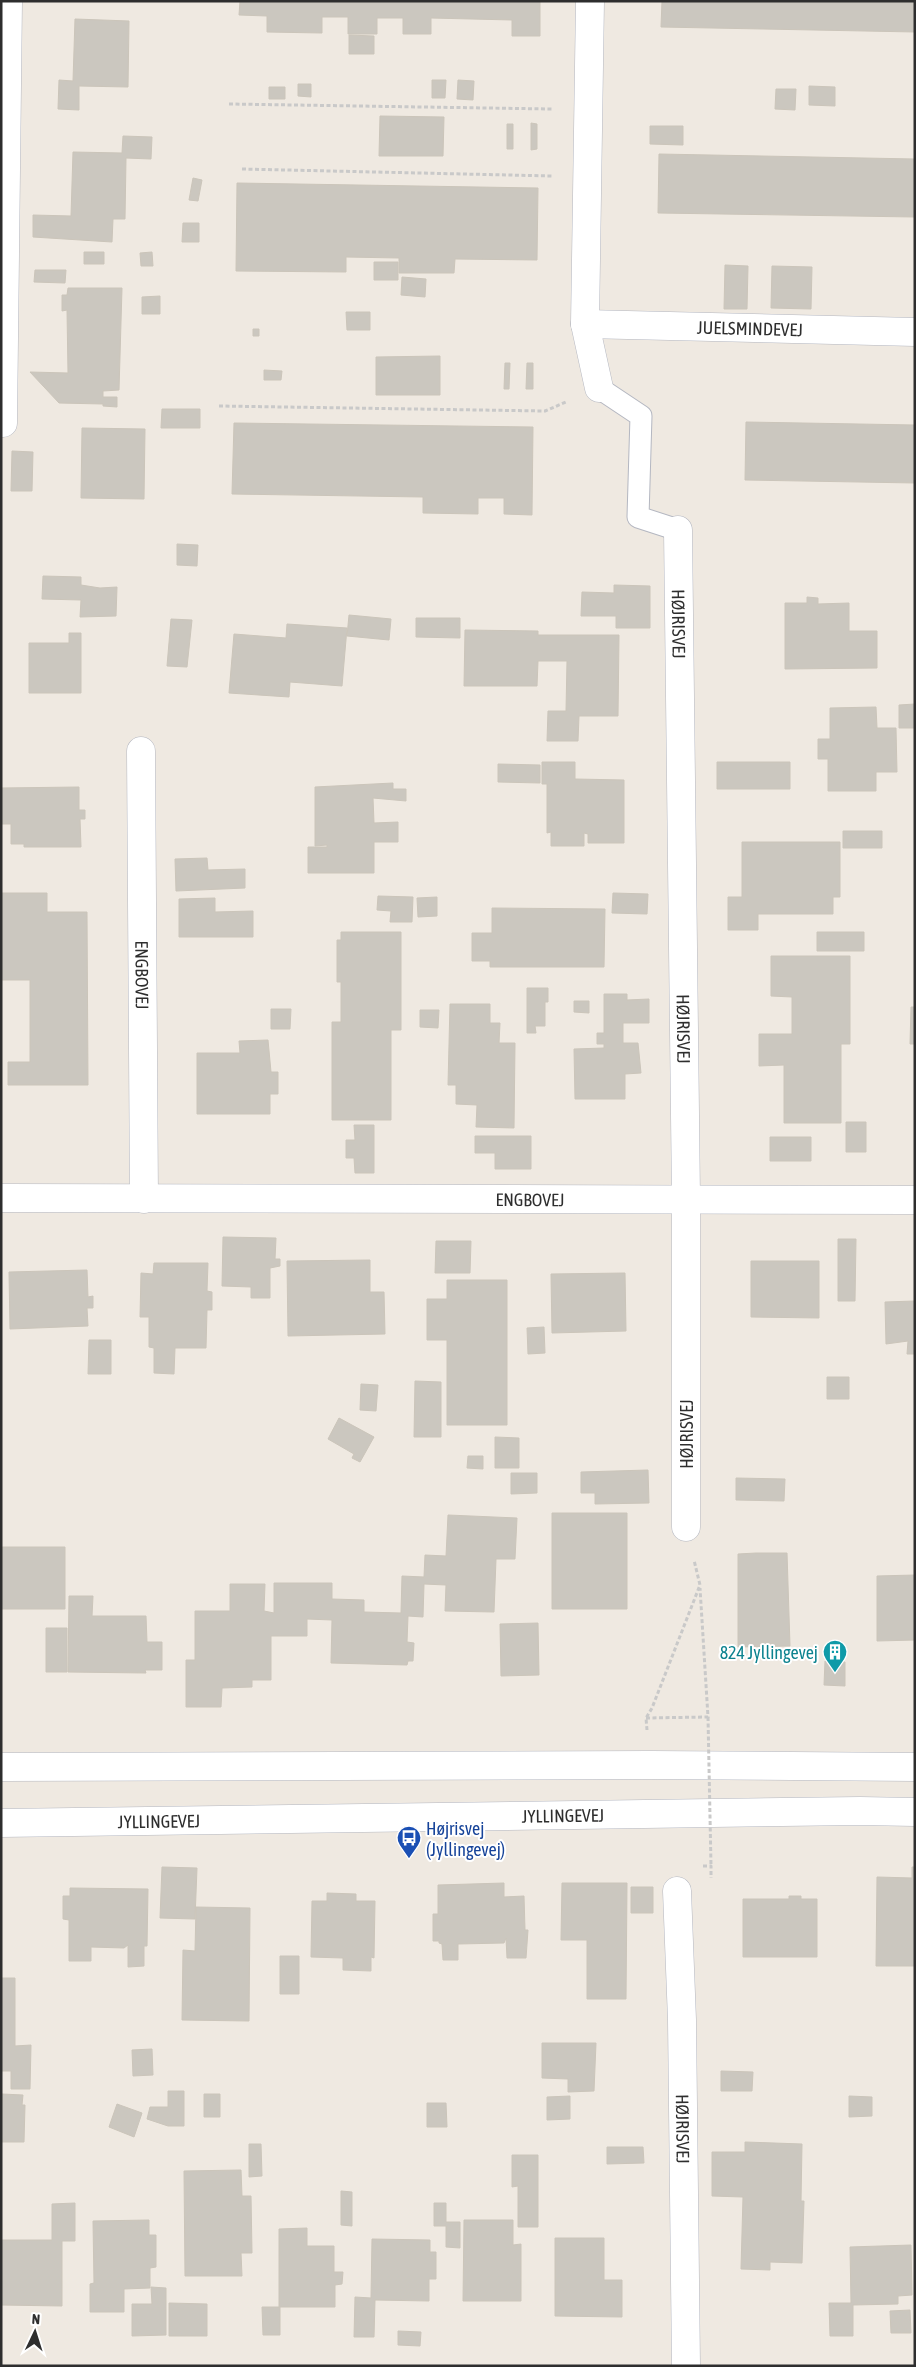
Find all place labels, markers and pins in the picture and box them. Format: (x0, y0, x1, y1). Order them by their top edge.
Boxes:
building icon: 824 Jyllingevej (822, 1639, 848, 1673)
place label: 824 Jyllingevej (720, 1642, 818, 1663)
place label: Højrisvej (Jyllingevej) (426, 1818, 505, 1860)
bus stop icon: Højrisvej (Jyllingevej) (396, 1825, 422, 1859)

